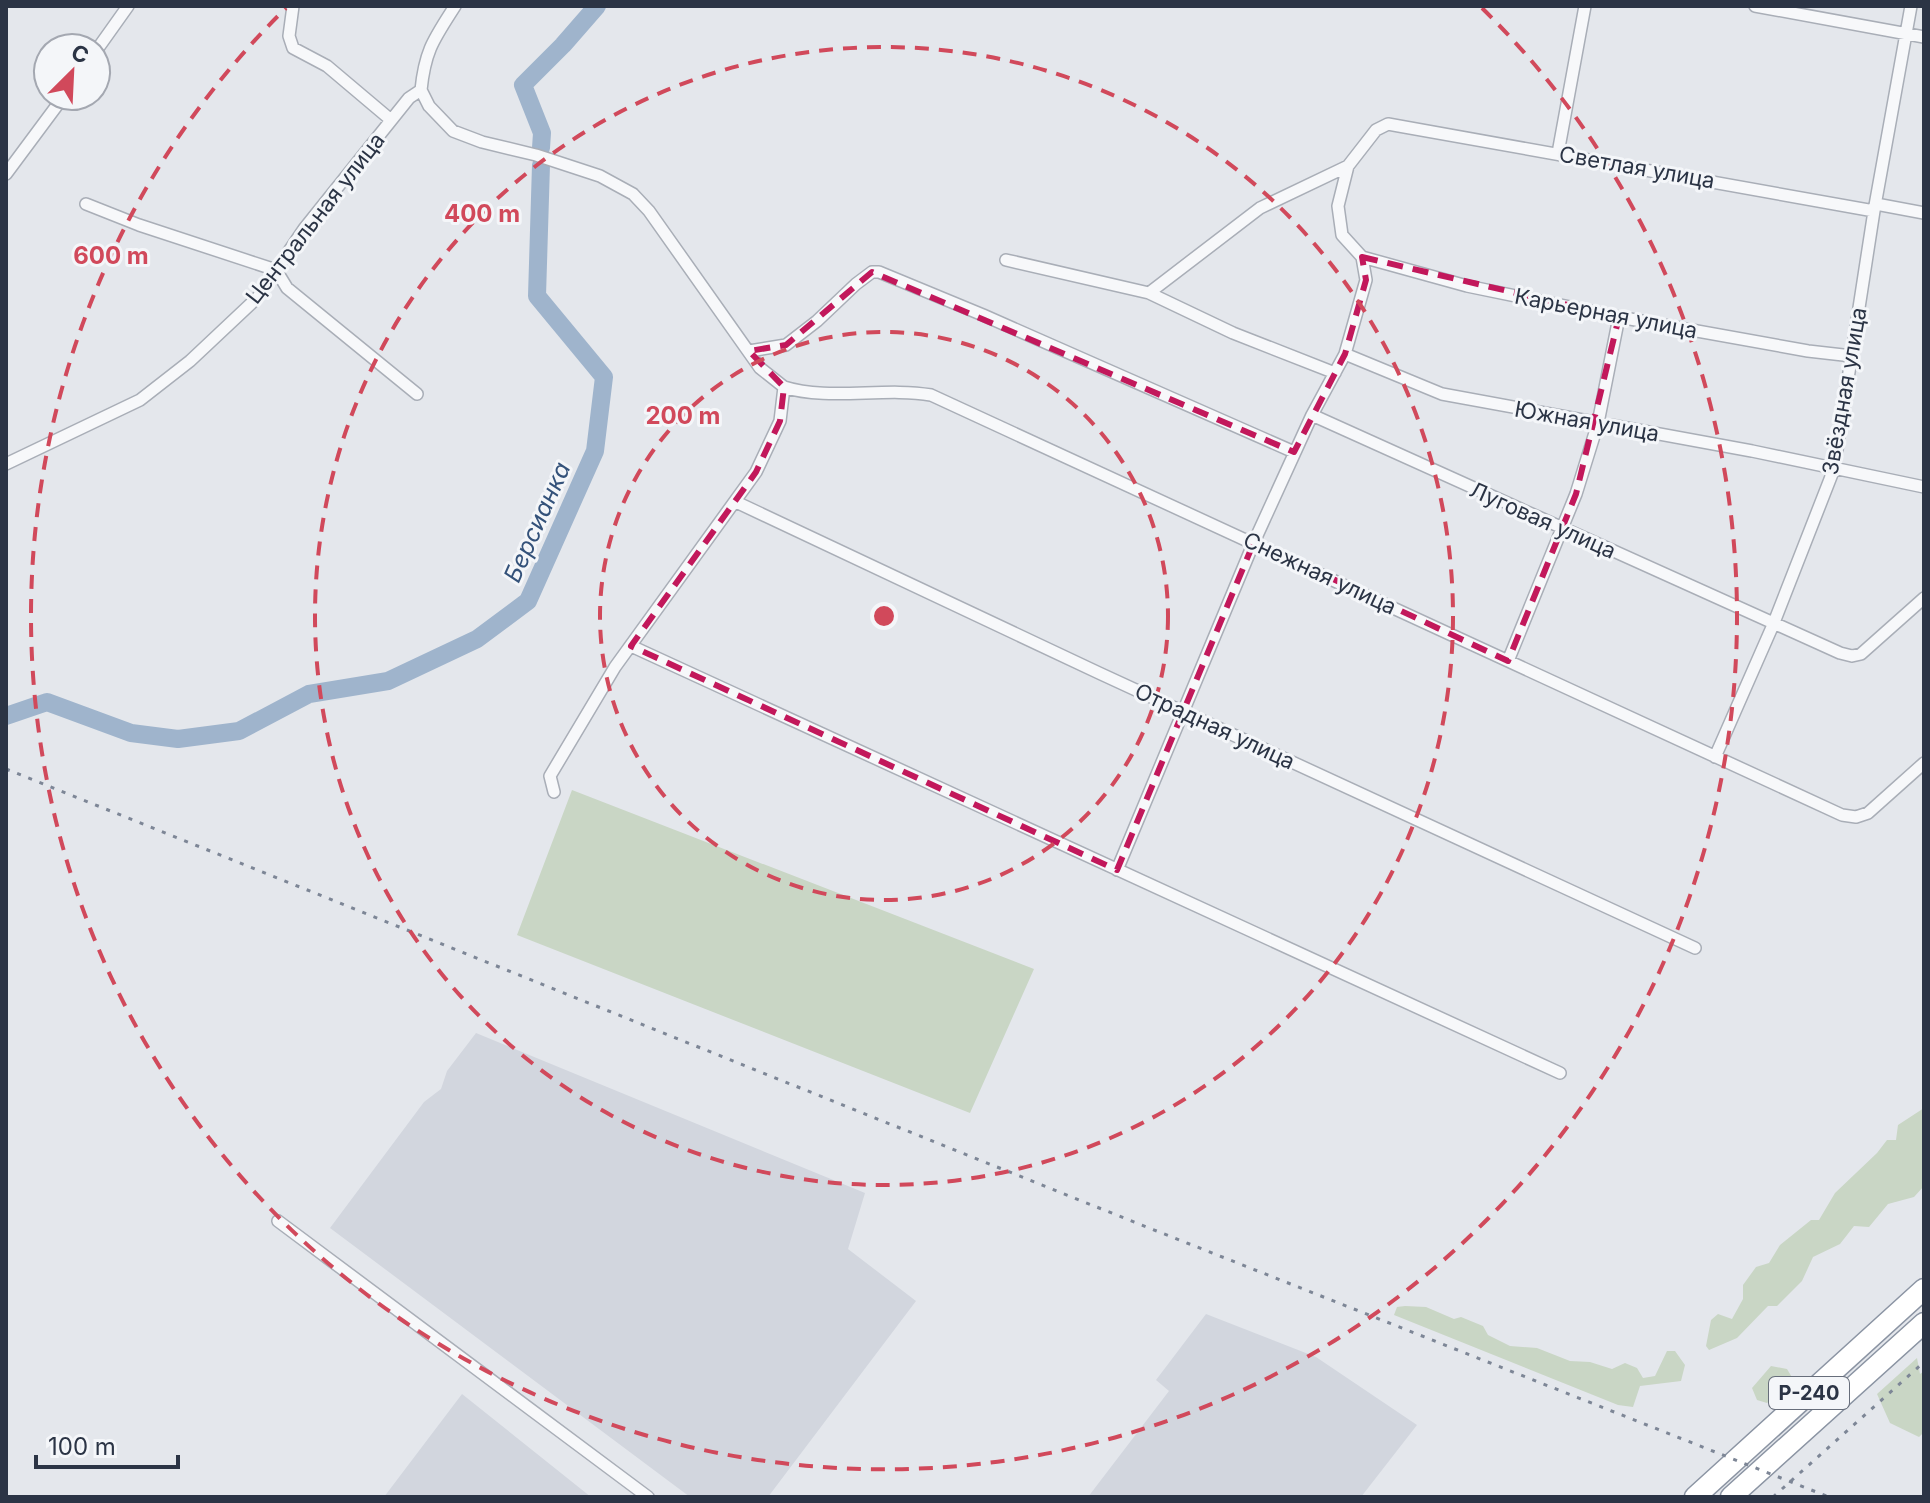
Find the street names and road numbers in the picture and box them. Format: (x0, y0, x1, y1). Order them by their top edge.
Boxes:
street label: Центральная улица (240, 127, 390, 309)
street label: Светлая улица (1557, 141, 1717, 193)
street label: Карьерная улица (1512, 283, 1700, 343)
street label: Звёздная улица (1816, 305, 1872, 477)
street label: Южная улица (1513, 395, 1661, 447)
street label: Луговая улица (1466, 476, 1620, 564)
street label: Снежная улица (1240, 526, 1400, 620)
street label: Отрадная улица (1131, 678, 1299, 774)
road number: Р-240 (1769, 1377, 1849, 1409)

